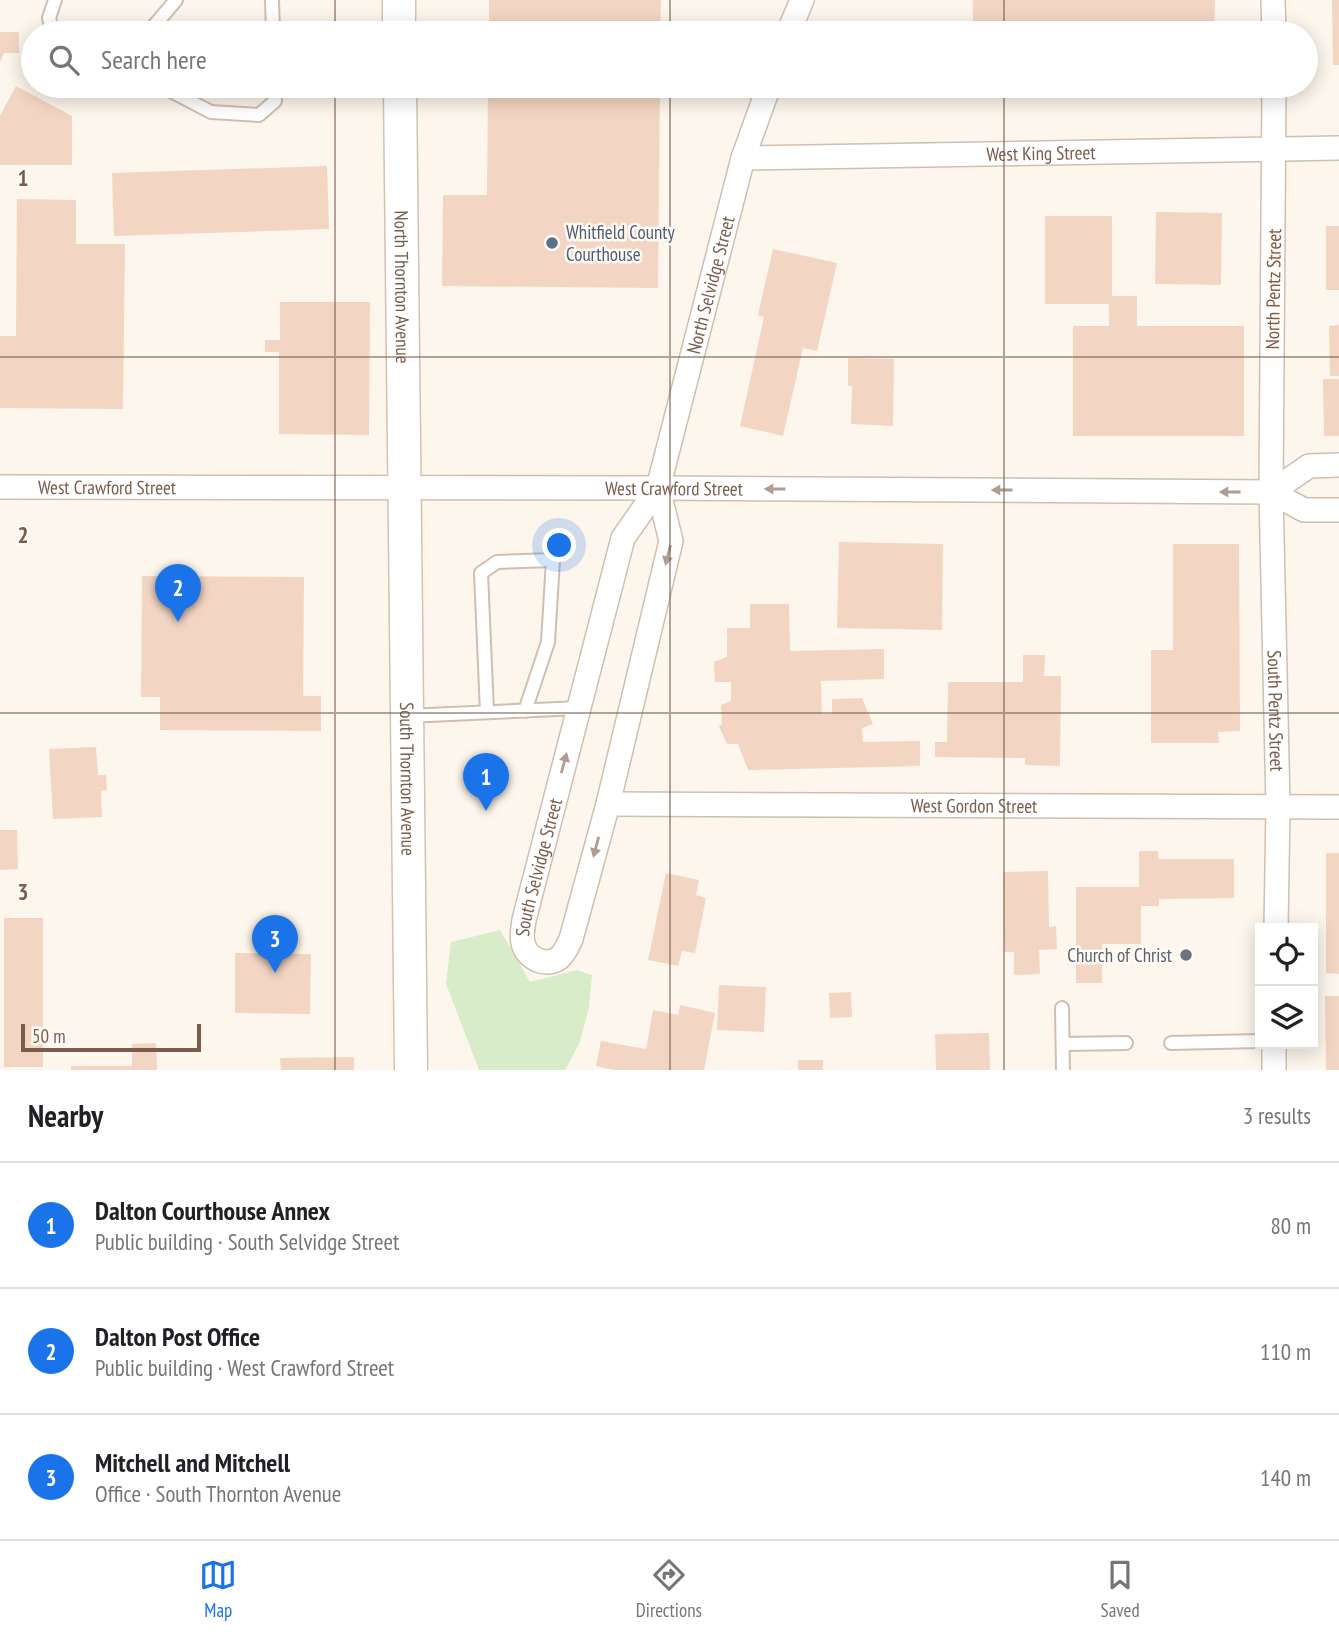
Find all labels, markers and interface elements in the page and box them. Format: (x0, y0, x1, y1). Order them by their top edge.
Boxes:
search box (21, 21, 1318, 98)
icon: search (45, 41, 83, 79)
text: Search here (101, 43, 207, 76)
street label: West King Street (986, 140, 1096, 166)
text: 1 (18, 163, 29, 192)
street label: North Thornton Avenue (389, 210, 415, 364)
street label: North Selvidge Street (681, 213, 740, 356)
place label: Whitfield County Courthouse (566, 220, 675, 266)
street label: North Pentz Street (1260, 228, 1286, 350)
marker: Whitfield County Courthouse (544, 235, 560, 251)
street label: West Crawford Street (38, 475, 177, 499)
street label: West Crawford Street (605, 476, 744, 501)
one-way arrow (764, 483, 786, 495)
one-way arrow (991, 484, 1013, 496)
one-way arrow (1219, 486, 1241, 498)
text: 2 (18, 520, 29, 549)
your location (542, 528, 576, 562)
one-way arrow (662, 544, 673, 566)
pin: 2 (155, 564, 201, 622)
street label: South Pentz Street (1263, 650, 1289, 773)
street label: South Thornton Avenue (395, 702, 421, 856)
one-way arrow (560, 752, 570, 773)
pin: 1 (463, 753, 509, 811)
street label: West Gordon Street (911, 793, 1038, 818)
street label: South Selvidge Street (510, 795, 567, 937)
one-way arrow (590, 836, 601, 858)
text: 3 (18, 877, 29, 906)
pin: 3 (252, 915, 298, 973)
map controls (1255, 923, 1318, 1049)
button: locate (1255, 923, 1318, 986)
place label: Church of Christ (1067, 943, 1173, 967)
marker: Church of Christ (1178, 947, 1194, 963)
button: layers (1255, 986, 1318, 1049)
scale bar (21, 1021, 201, 1053)
text: 50 m (32, 1024, 66, 1048)
text: Nearby (28, 1096, 103, 1135)
text: 3 results (1243, 1101, 1311, 1130)
text: Dalton Courthouse Annex (95, 1194, 330, 1227)
text: 1 (46, 1211, 57, 1240)
text: 80 m (1270, 1211, 1311, 1240)
text: Public building · South Selvidge Street (95, 1227, 399, 1256)
text: Dalton Post Office (95, 1320, 260, 1353)
text: 2 (46, 1337, 57, 1366)
text: 110 m (1260, 1337, 1311, 1366)
text: Public building · West Crawford Street (95, 1353, 394, 1382)
text: Mitchell and Mitchell (95, 1446, 290, 1479)
text: 3 (46, 1463, 57, 1492)
text: 140 m (1260, 1463, 1311, 1492)
text: Office · South Thornton Avenue (95, 1479, 341, 1508)
tab: Map (199, 1556, 237, 1622)
tab: Directions (636, 1556, 702, 1622)
tab: Saved (1101, 1556, 1140, 1622)

